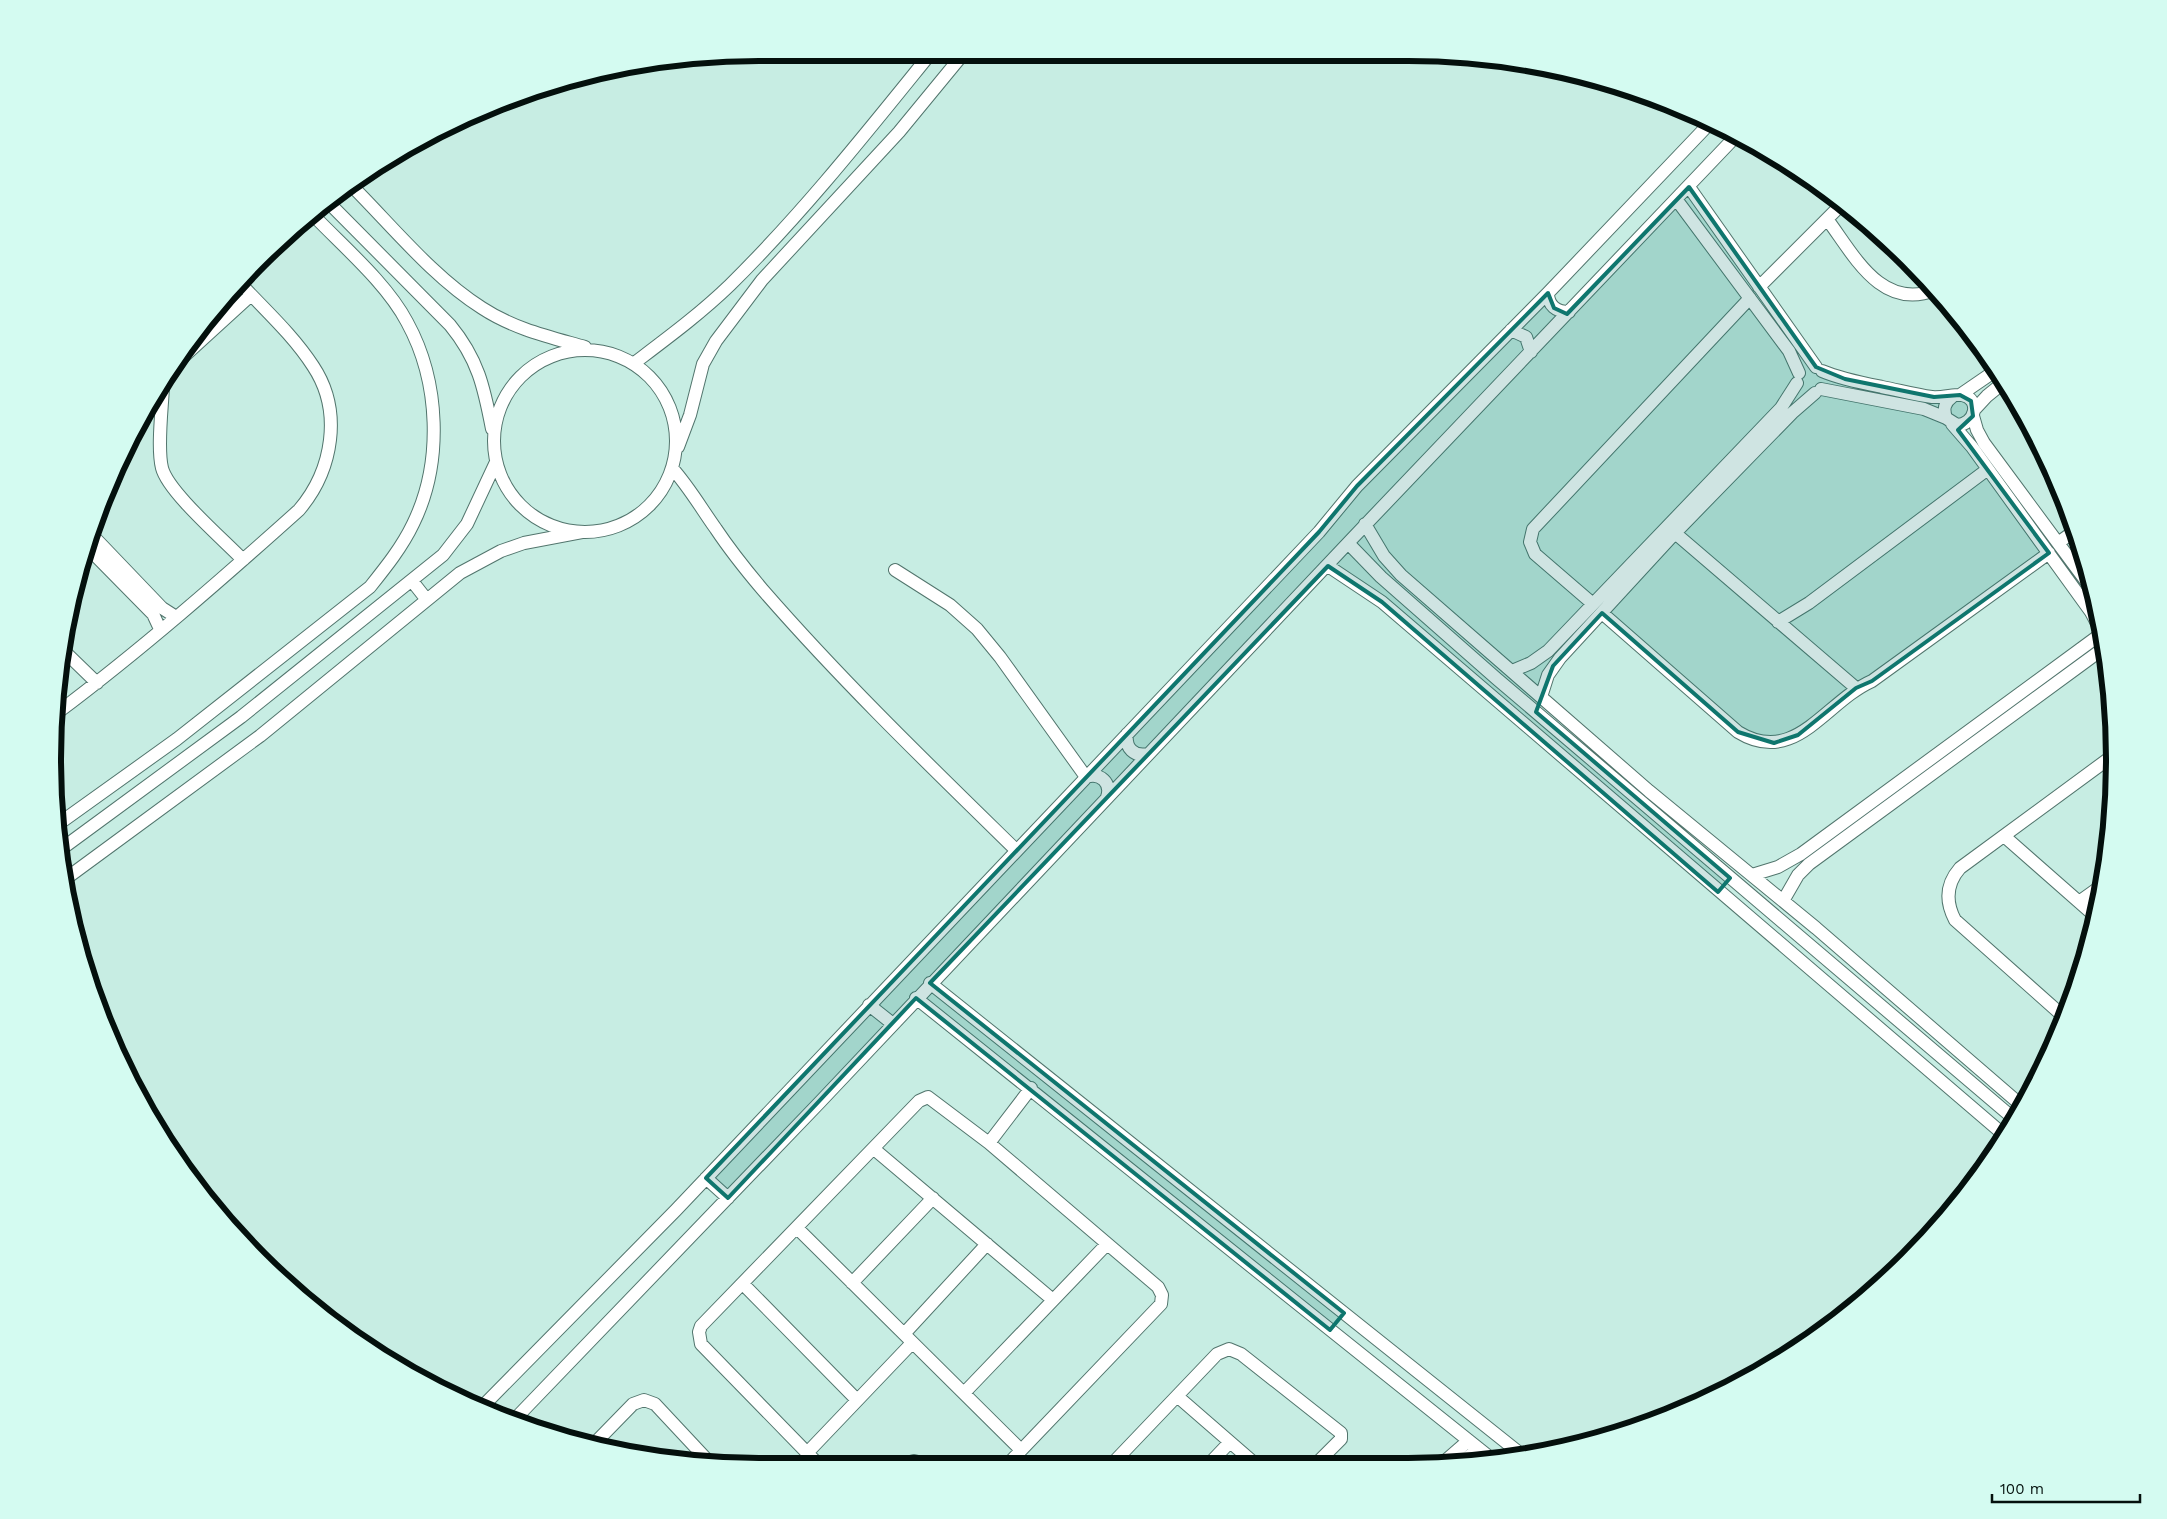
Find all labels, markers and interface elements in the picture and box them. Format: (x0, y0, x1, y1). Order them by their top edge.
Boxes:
scale bar (1992, 1472, 2140, 1504)
text: 100 m (2000, 1480, 2044, 1498)

